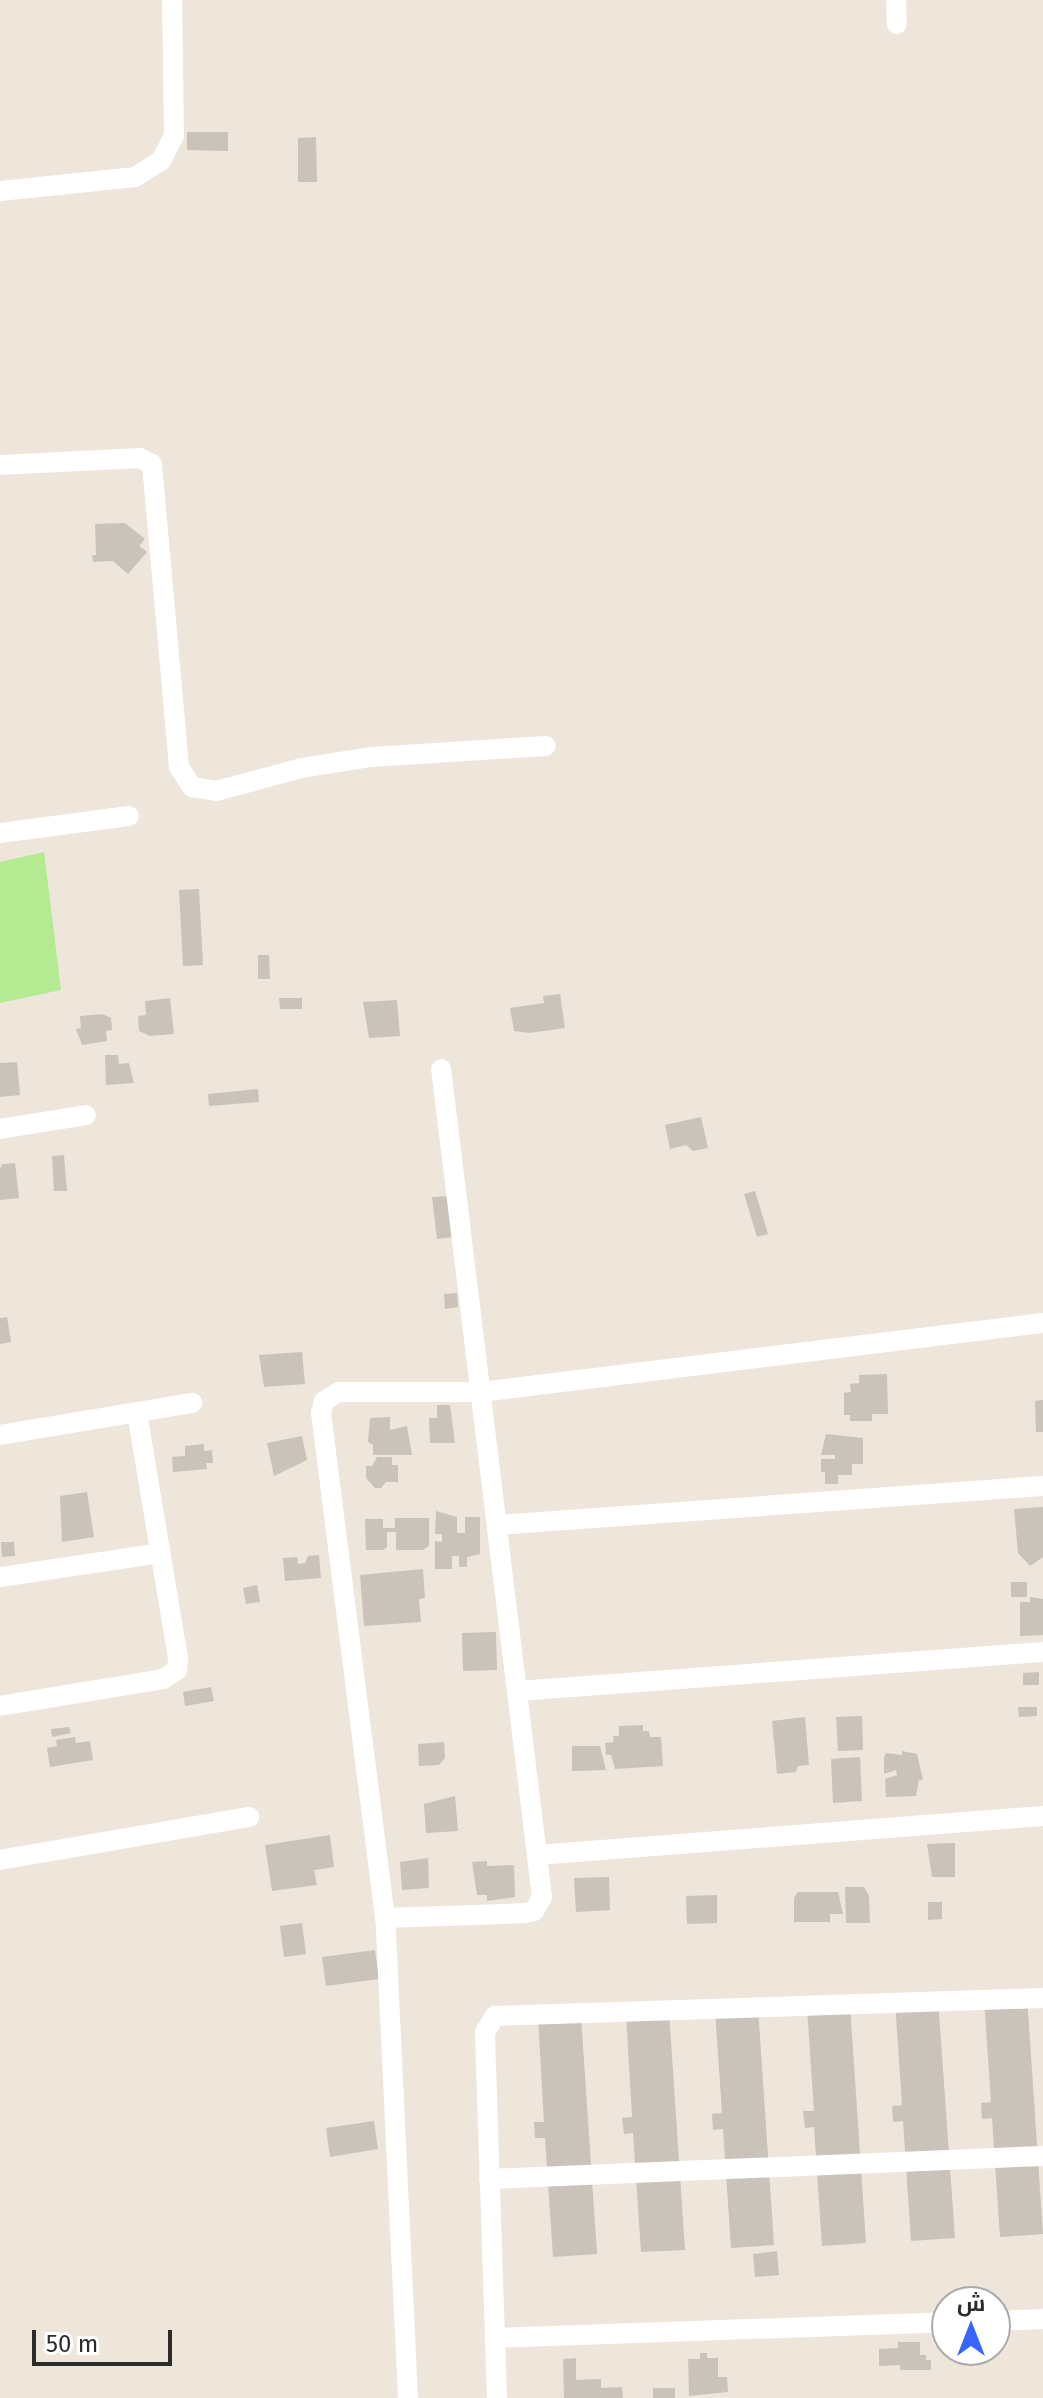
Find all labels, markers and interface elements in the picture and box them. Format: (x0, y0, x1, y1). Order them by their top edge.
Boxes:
north arrow (931, 2286, 1011, 2366)
text: ش (957, 2290, 985, 2317)
scale bar (36, 2314, 176, 2364)
text: 50 m (46, 2330, 98, 2358)

